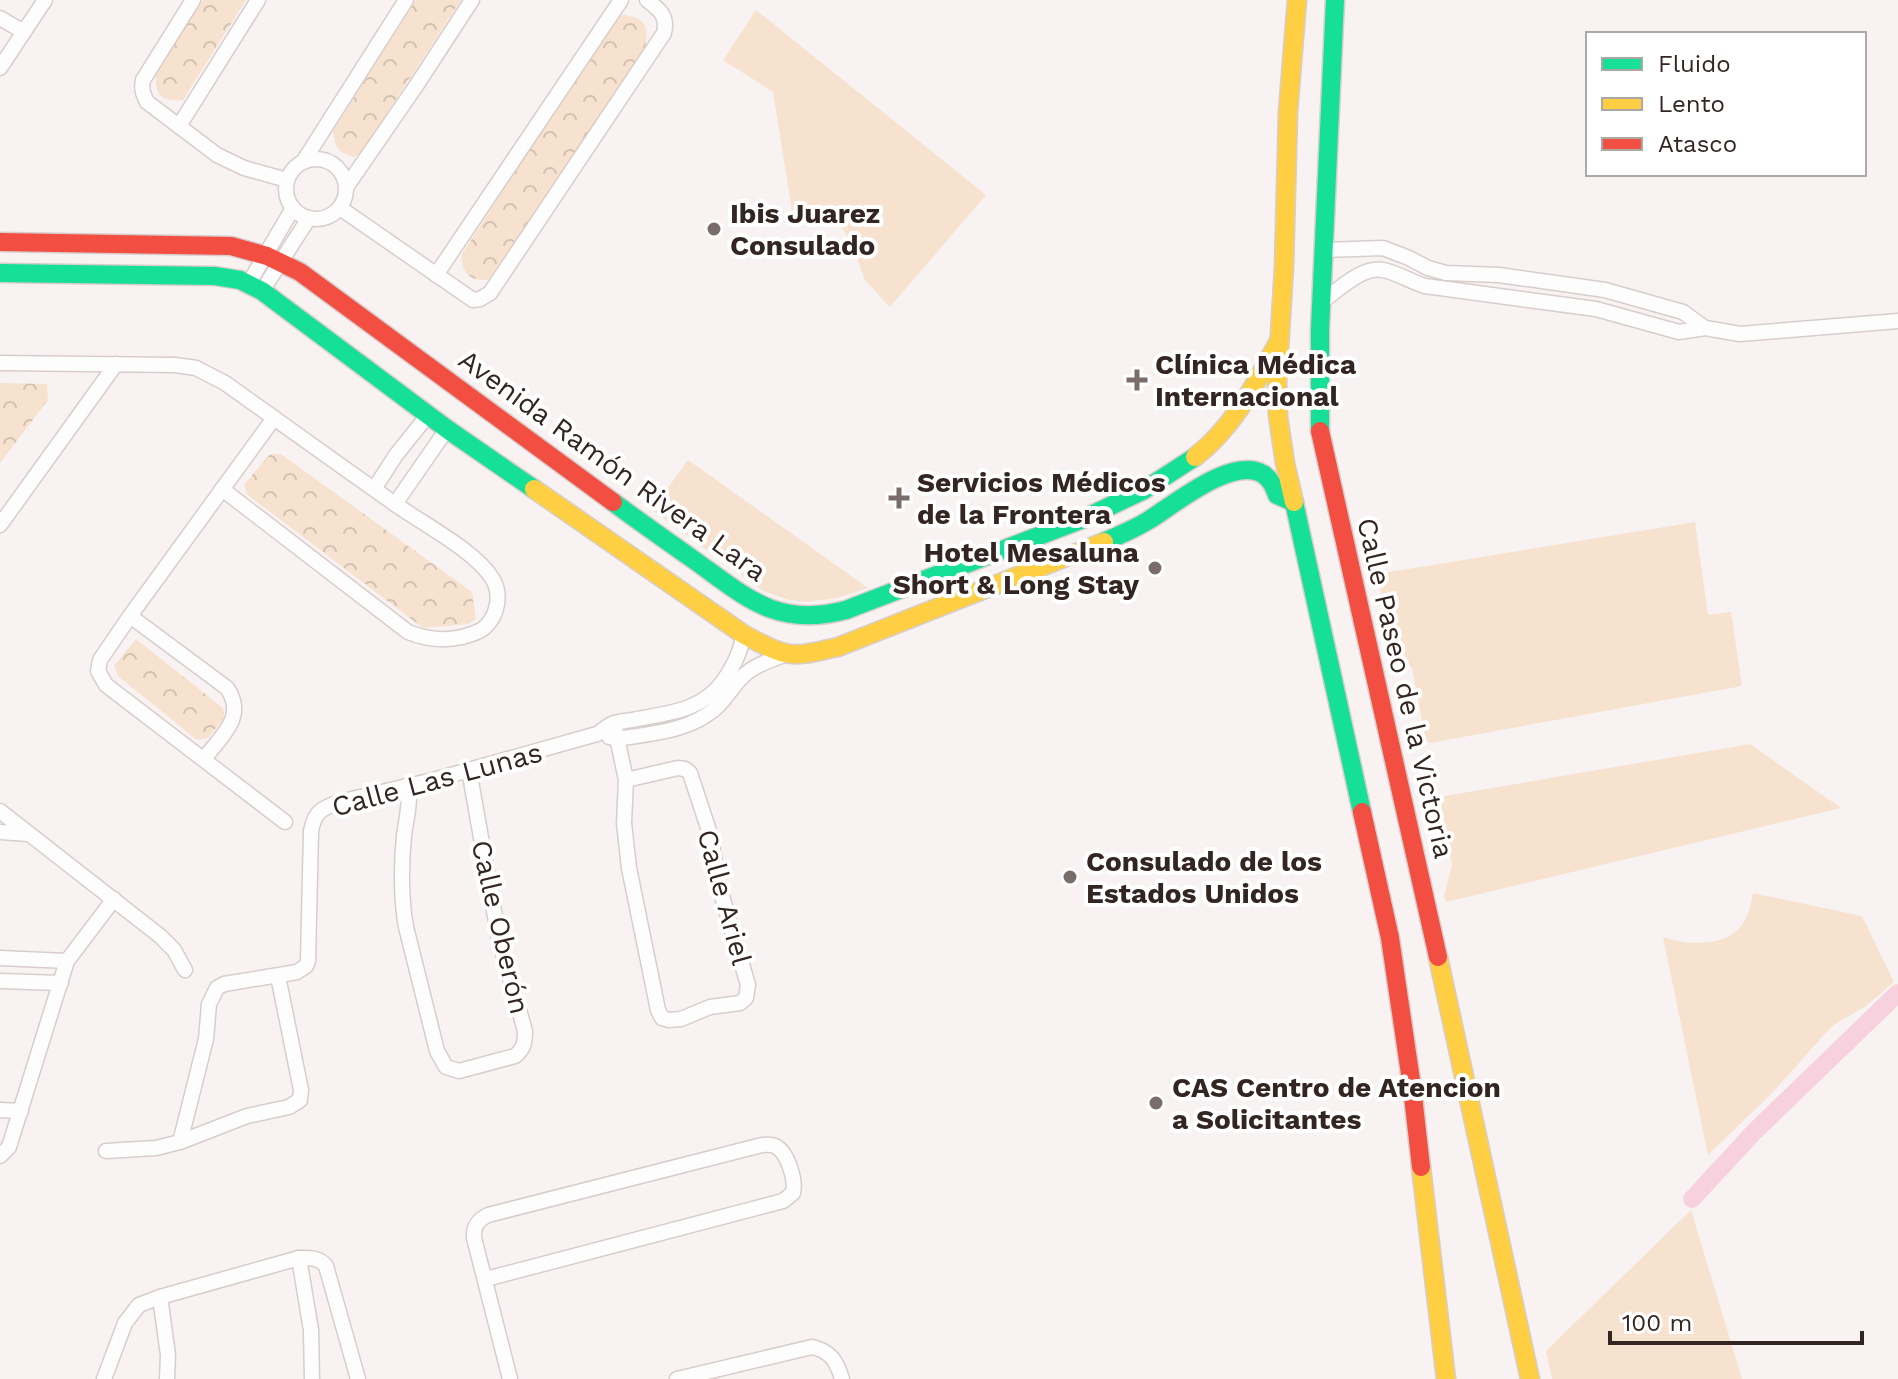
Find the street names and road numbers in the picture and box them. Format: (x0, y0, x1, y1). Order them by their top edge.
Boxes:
street label: Avenida Ramón Rivera Lara (452, 343, 773, 588)
street label: Calle Paseo de la Victoria (1350, 515, 1461, 862)
street label: Calle Las Lunas (328, 736, 546, 823)
street label: Calle Ariel (691, 826, 759, 969)
street label: Calle Oberón (464, 837, 537, 1017)

